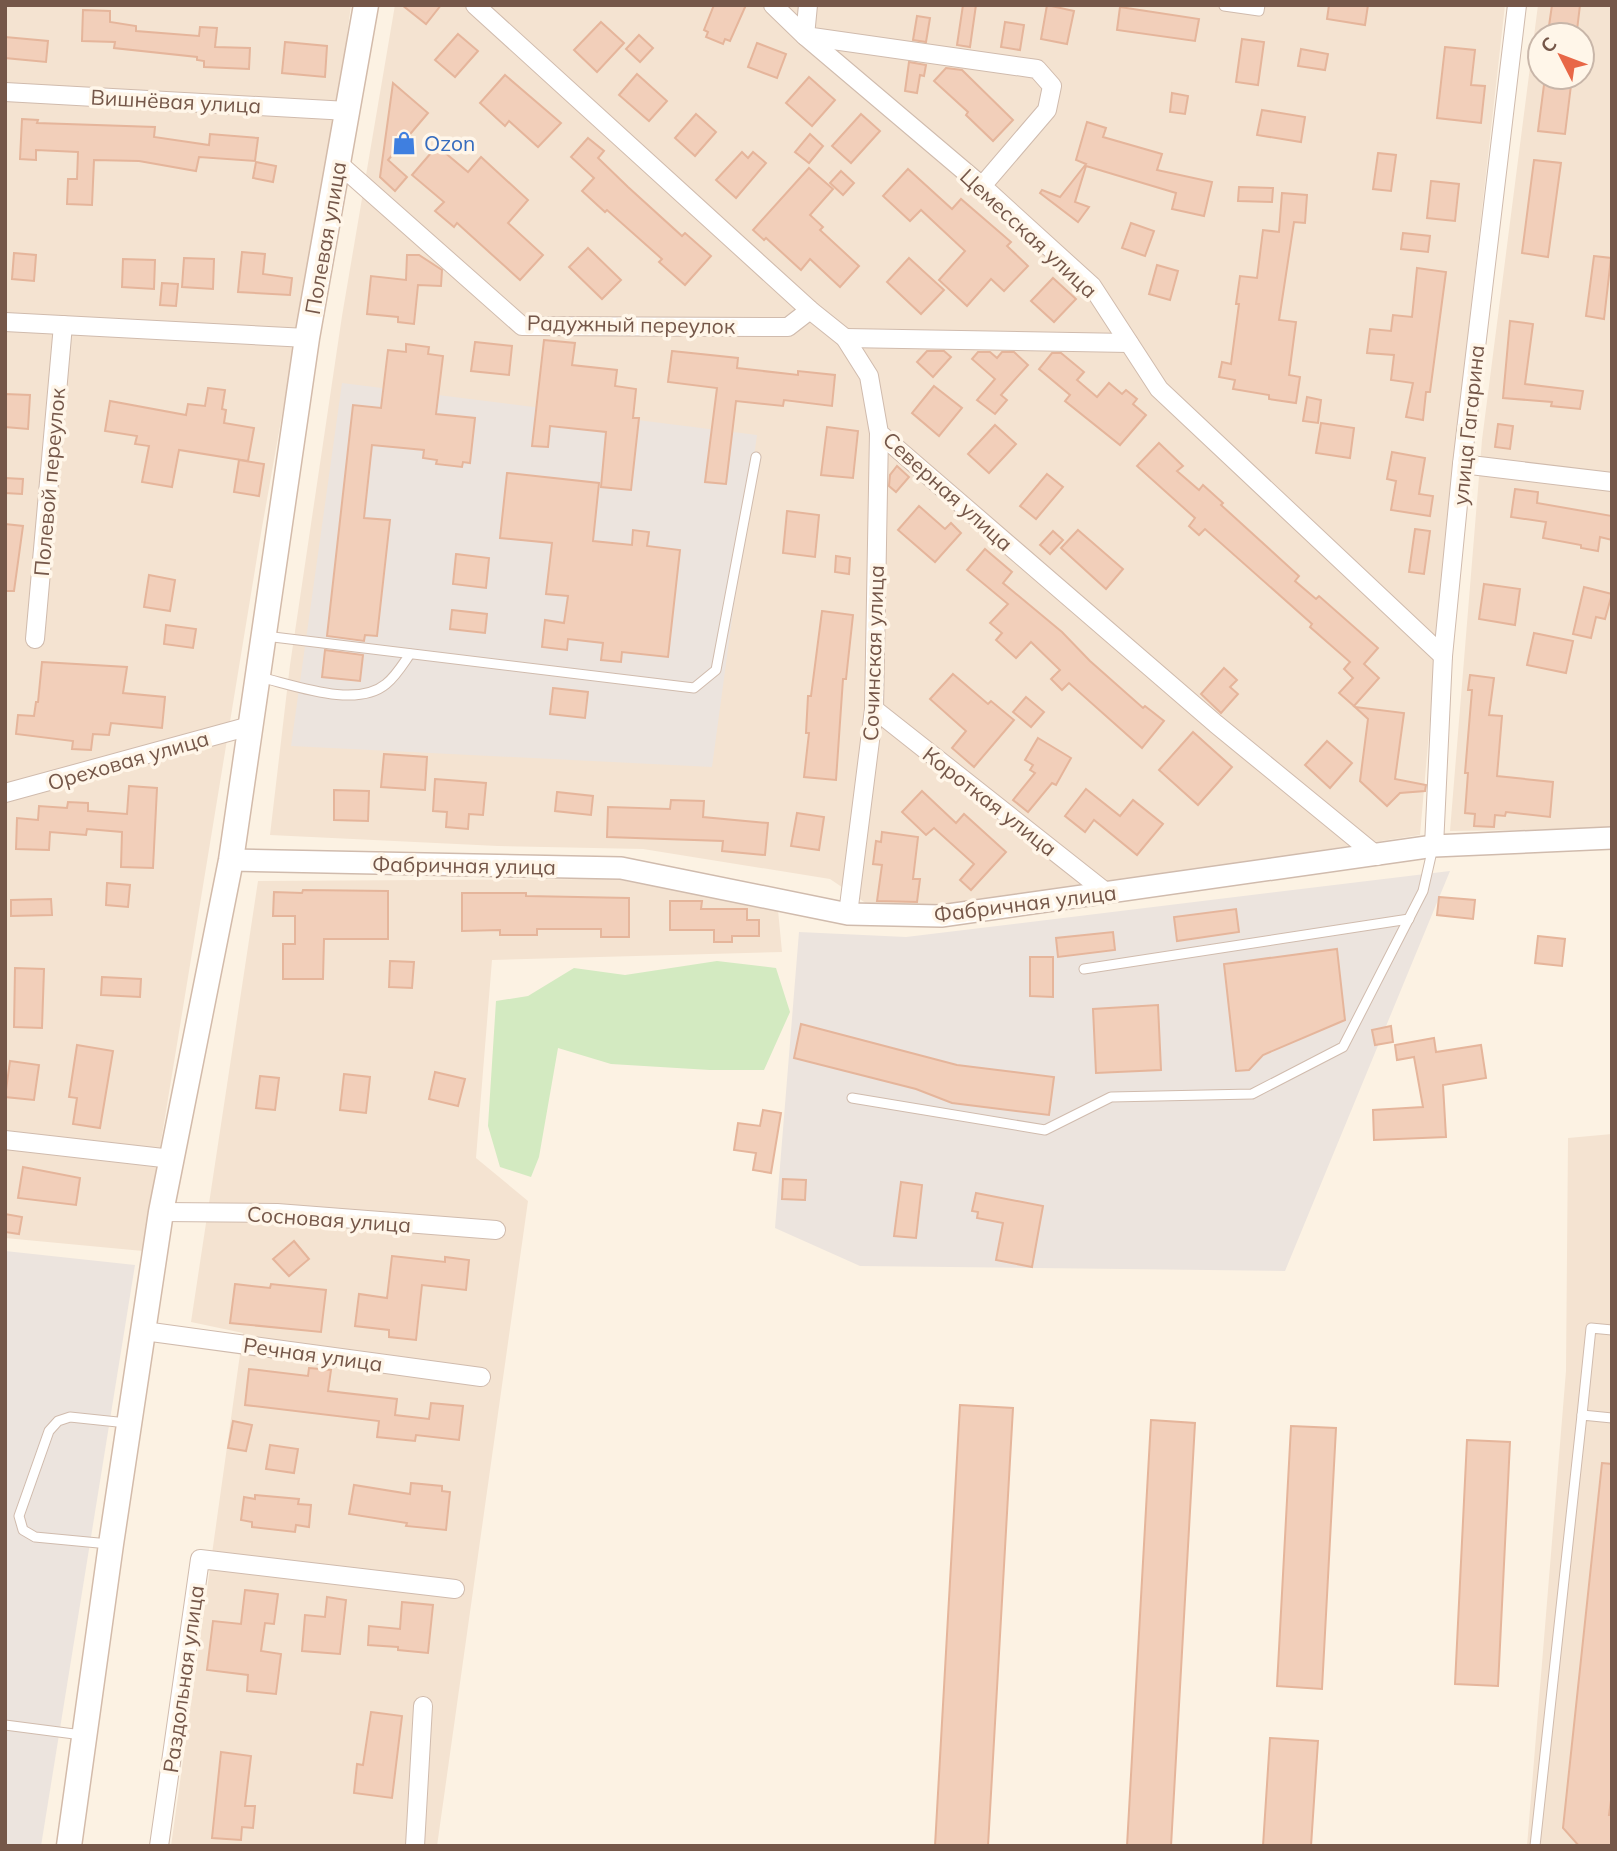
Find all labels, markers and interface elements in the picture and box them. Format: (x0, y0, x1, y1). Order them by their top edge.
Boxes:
north arrow (1526, 21, 1596, 91)
text: С (1535, 32, 1562, 57)
street label: Вишнёвая улица (90, 84, 262, 118)
shop icon: Ozon (390, 129, 418, 157)
place label: Ozon (424, 130, 475, 156)
street label: Полевая улица (299, 160, 351, 316)
street label: Цемесская улица (955, 163, 1103, 303)
street label: Радужный переулок (527, 309, 736, 339)
street label: улица Гагарина (1447, 344, 1489, 506)
street label: Полевой переулок (28, 386, 70, 577)
street label: Северная улица (878, 426, 1018, 556)
street label: Сочинская улица (857, 565, 889, 741)
street label: Ореховая улица (44, 725, 212, 795)
street label: Короткая улица (918, 741, 1062, 861)
street label: Фабричная улица (372, 850, 556, 880)
street label: Фабричная улица (932, 879, 1118, 927)
street label: Сосновая улица (246, 1200, 412, 1238)
street label: Речная улица (242, 1331, 384, 1377)
street label: Раздольная улица (157, 1583, 209, 1775)

